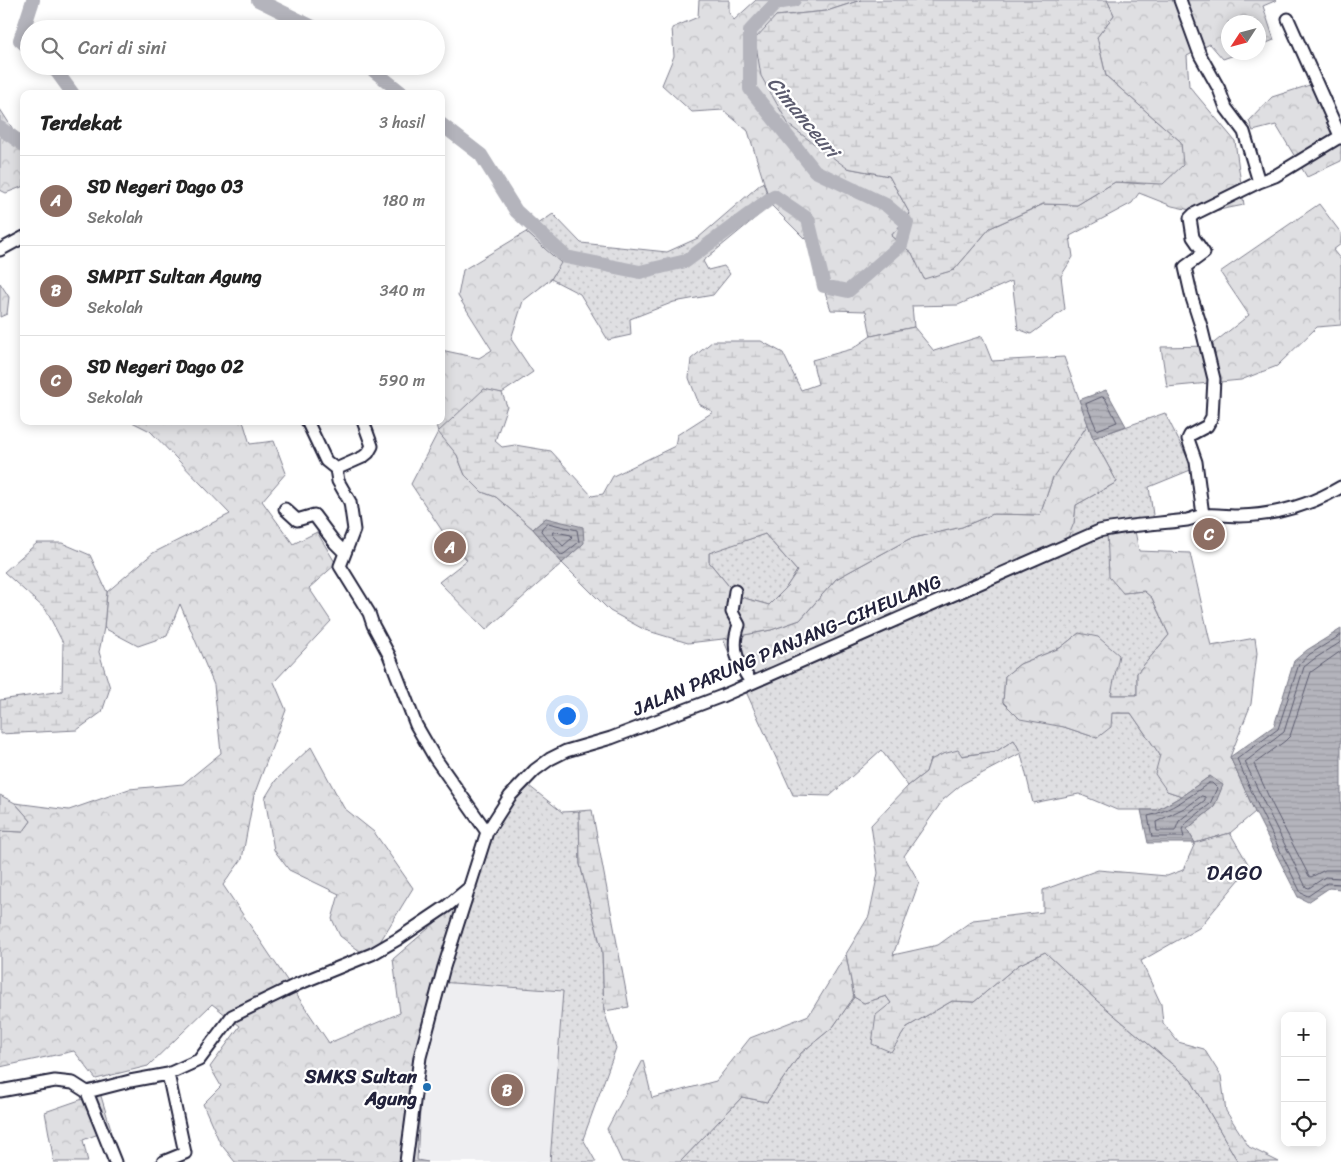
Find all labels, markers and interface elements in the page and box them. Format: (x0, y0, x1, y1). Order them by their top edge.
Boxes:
north arrow (1221, 15, 1266, 60)
search box (20, 20, 445, 75)
text: Cari di sini (78, 31, 166, 64)
icon: search (38, 34, 66, 62)
water label: Cimanceuri (758, 68, 851, 169)
text: Terdekat (40, 104, 122, 142)
text: 3 hasil (379, 108, 425, 137)
text: SD Negeri Dago 03 (87, 170, 243, 203)
text: A (51, 186, 61, 215)
text: 180 m (382, 186, 425, 215)
text: Sekolah (87, 203, 143, 232)
text: SMPIT Sultan Agung (87, 260, 262, 293)
text: B (51, 276, 61, 305)
text: 340 m (380, 276, 425, 305)
text: Sekolah (87, 293, 143, 322)
text: SD Negeri Dago 02 (87, 350, 244, 383)
text: C (51, 366, 61, 395)
text: 590 m (379, 366, 425, 395)
text: Sekolah (87, 383, 143, 412)
pin: C (1193, 515, 1225, 553)
pin: A (434, 528, 466, 566)
street label: JALAN PARUNG PANJANG–CIHEULANG (626, 565, 947, 726)
your location (554, 703, 580, 729)
district label: DAGO (1206, 854, 1264, 892)
map controls (1281, 1012, 1326, 1147)
button: + (1281, 1012, 1326, 1057)
button: − (1281, 1057, 1326, 1102)
place label: SMKS Sultan Agung (304, 1060, 418, 1115)
pin: B (491, 1071, 523, 1109)
marker: SMKS Sultan Agung (421, 1081, 433, 1093)
button: locate (1281, 1102, 1326, 1147)

